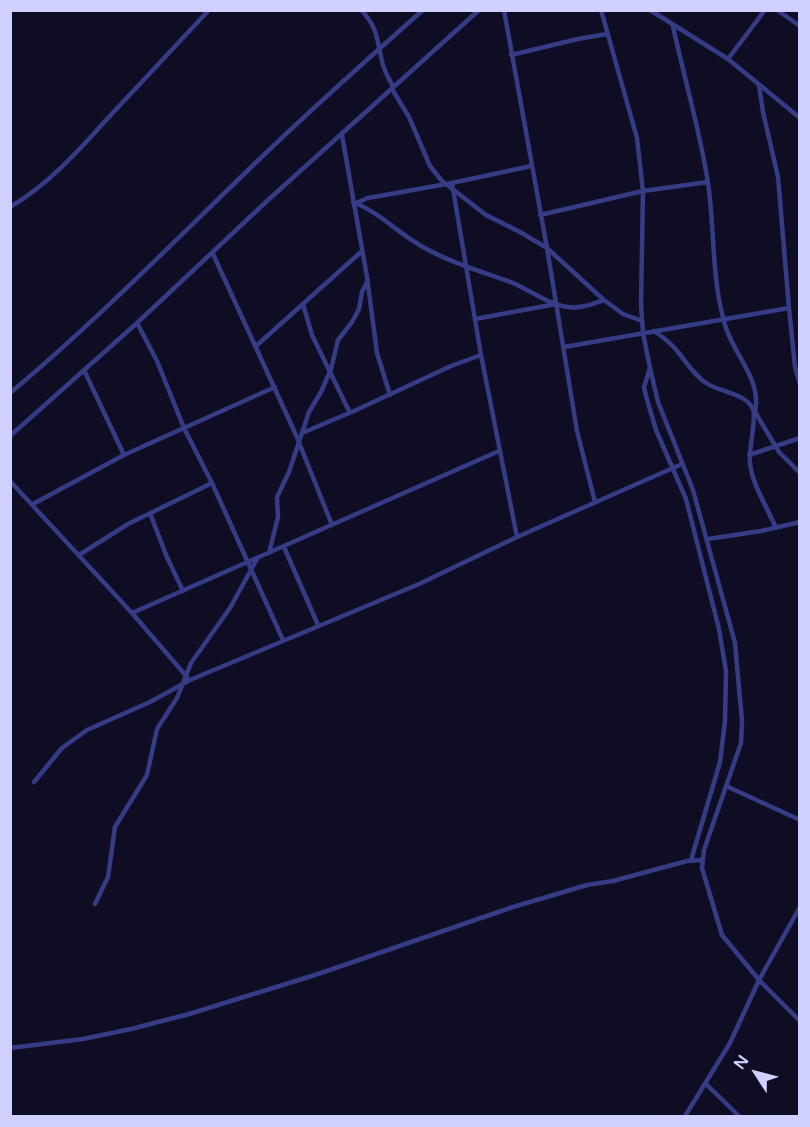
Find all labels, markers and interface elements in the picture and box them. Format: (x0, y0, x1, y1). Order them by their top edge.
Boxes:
north arrow (726, 1043, 786, 1103)
text: N (730, 1051, 753, 1074)

